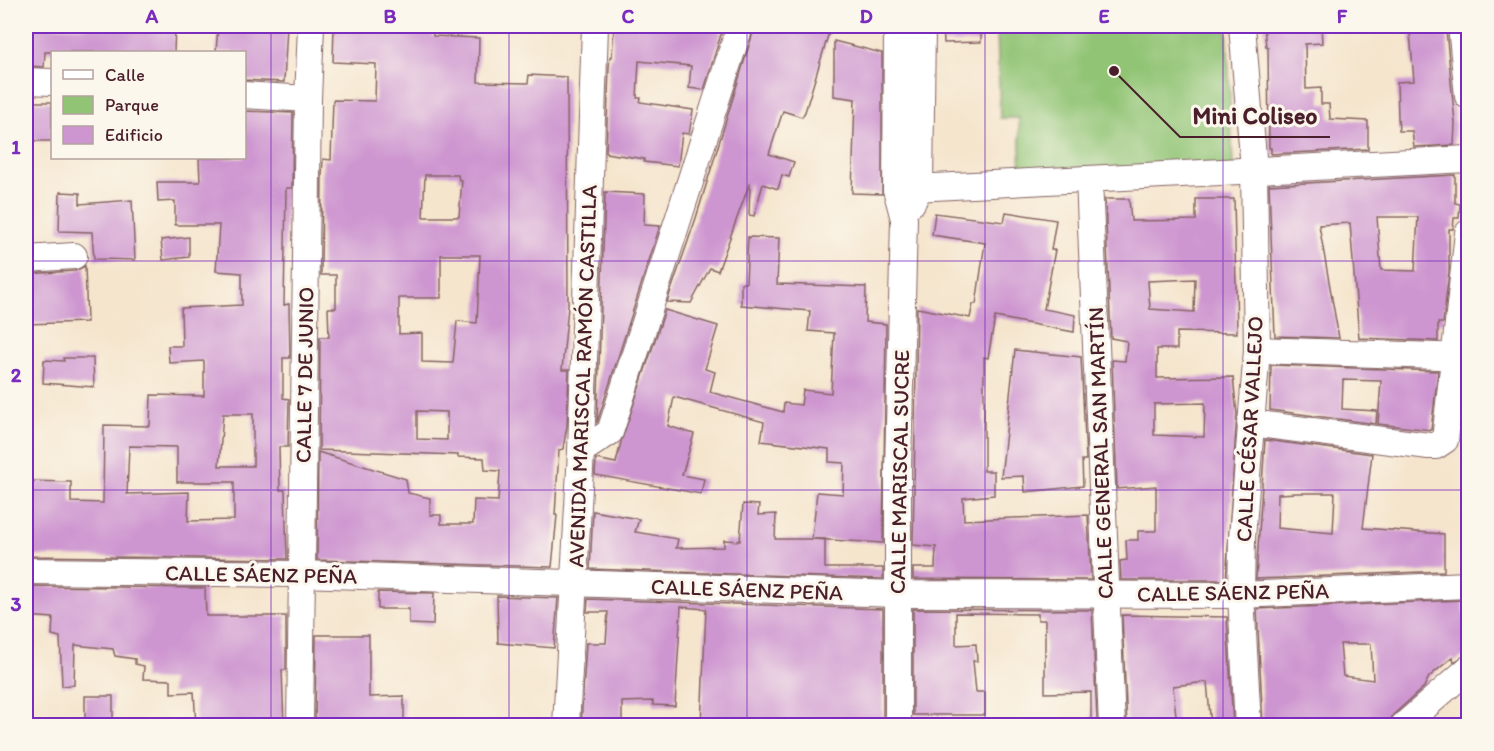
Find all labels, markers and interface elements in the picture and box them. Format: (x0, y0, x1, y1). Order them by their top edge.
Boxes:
text: A (145, 4, 159, 28)
text: B (384, 4, 397, 28)
text: C (622, 4, 635, 28)
text: D (859, 4, 873, 28)
text: E (1098, 4, 1110, 28)
text: F (1337, 4, 1348, 28)
legend (51, 51, 246, 159)
text: Calle (105, 64, 145, 86)
text: Parque (105, 94, 159, 116)
callout: Mini Coliseo (1180, 95, 1330, 137)
text: Mini Coliseo (1192, 101, 1318, 130)
text: Edificio (105, 124, 163, 146)
text: 1 (11, 135, 21, 159)
street label: AVENIDA MARISCAL RAMÓN CASTILLA (562, 184, 603, 568)
street label: CALLE 7 DE JUNIO (289, 287, 320, 463)
street label: CALLE GENERAL SAN MARTÍN (1082, 306, 1119, 600)
street label: CALLE CÉSAR VALLEJO (1230, 315, 1269, 543)
street label: CALLE MARISCAL SUCRE (884, 350, 915, 594)
text: 2 (11, 363, 22, 387)
street label: CALLE SÁENZ PEÑA (165, 559, 357, 590)
street label: CALLE SÁENZ PEÑA (650, 573, 844, 606)
street label: CALLE SÁENZ PEÑA (1137, 577, 1329, 608)
text: 3 (11, 592, 22, 616)

